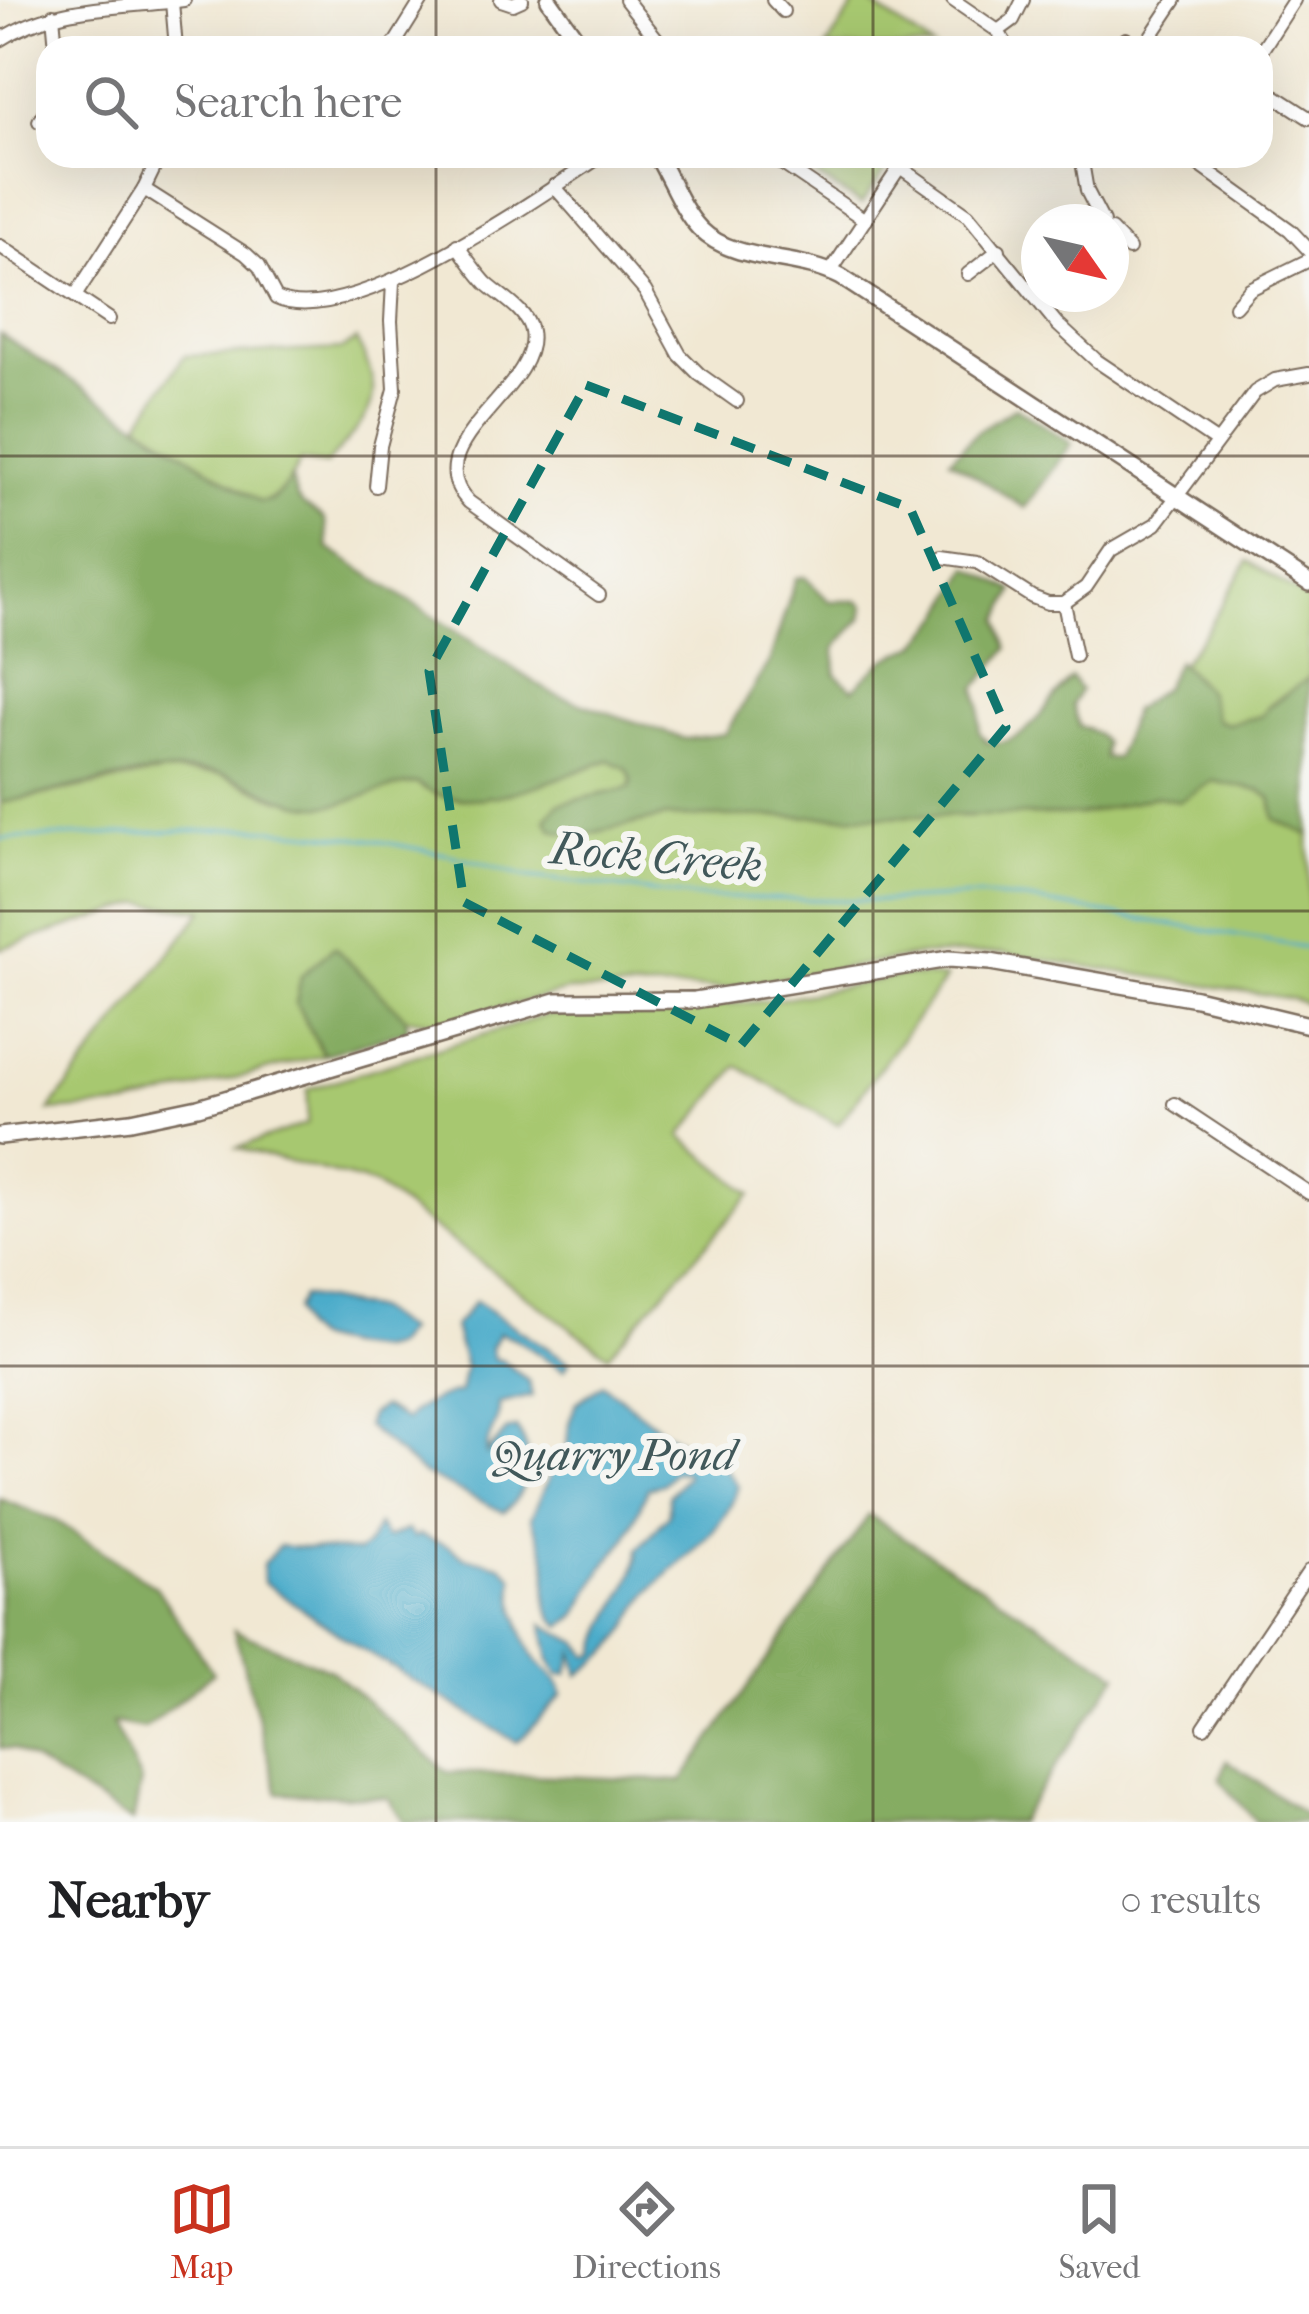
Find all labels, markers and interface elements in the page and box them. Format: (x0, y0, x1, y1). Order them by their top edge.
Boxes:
search box (36, 36, 1273, 168)
icon: search (78, 69, 144, 135)
text: Search here (174, 76, 402, 129)
north arrow (1021, 204, 1129, 312)
water label: Rock Creek (546, 822, 765, 893)
water label: Quarry Pond (492, 1429, 741, 1482)
text: Nearby (48, 1870, 209, 1930)
text: 0 results (1120, 1877, 1261, 1923)
tab: Map (169, 2176, 235, 2287)
tab: Directions (572, 2176, 721, 2287)
tab: Saved (1058, 2176, 1140, 2287)

